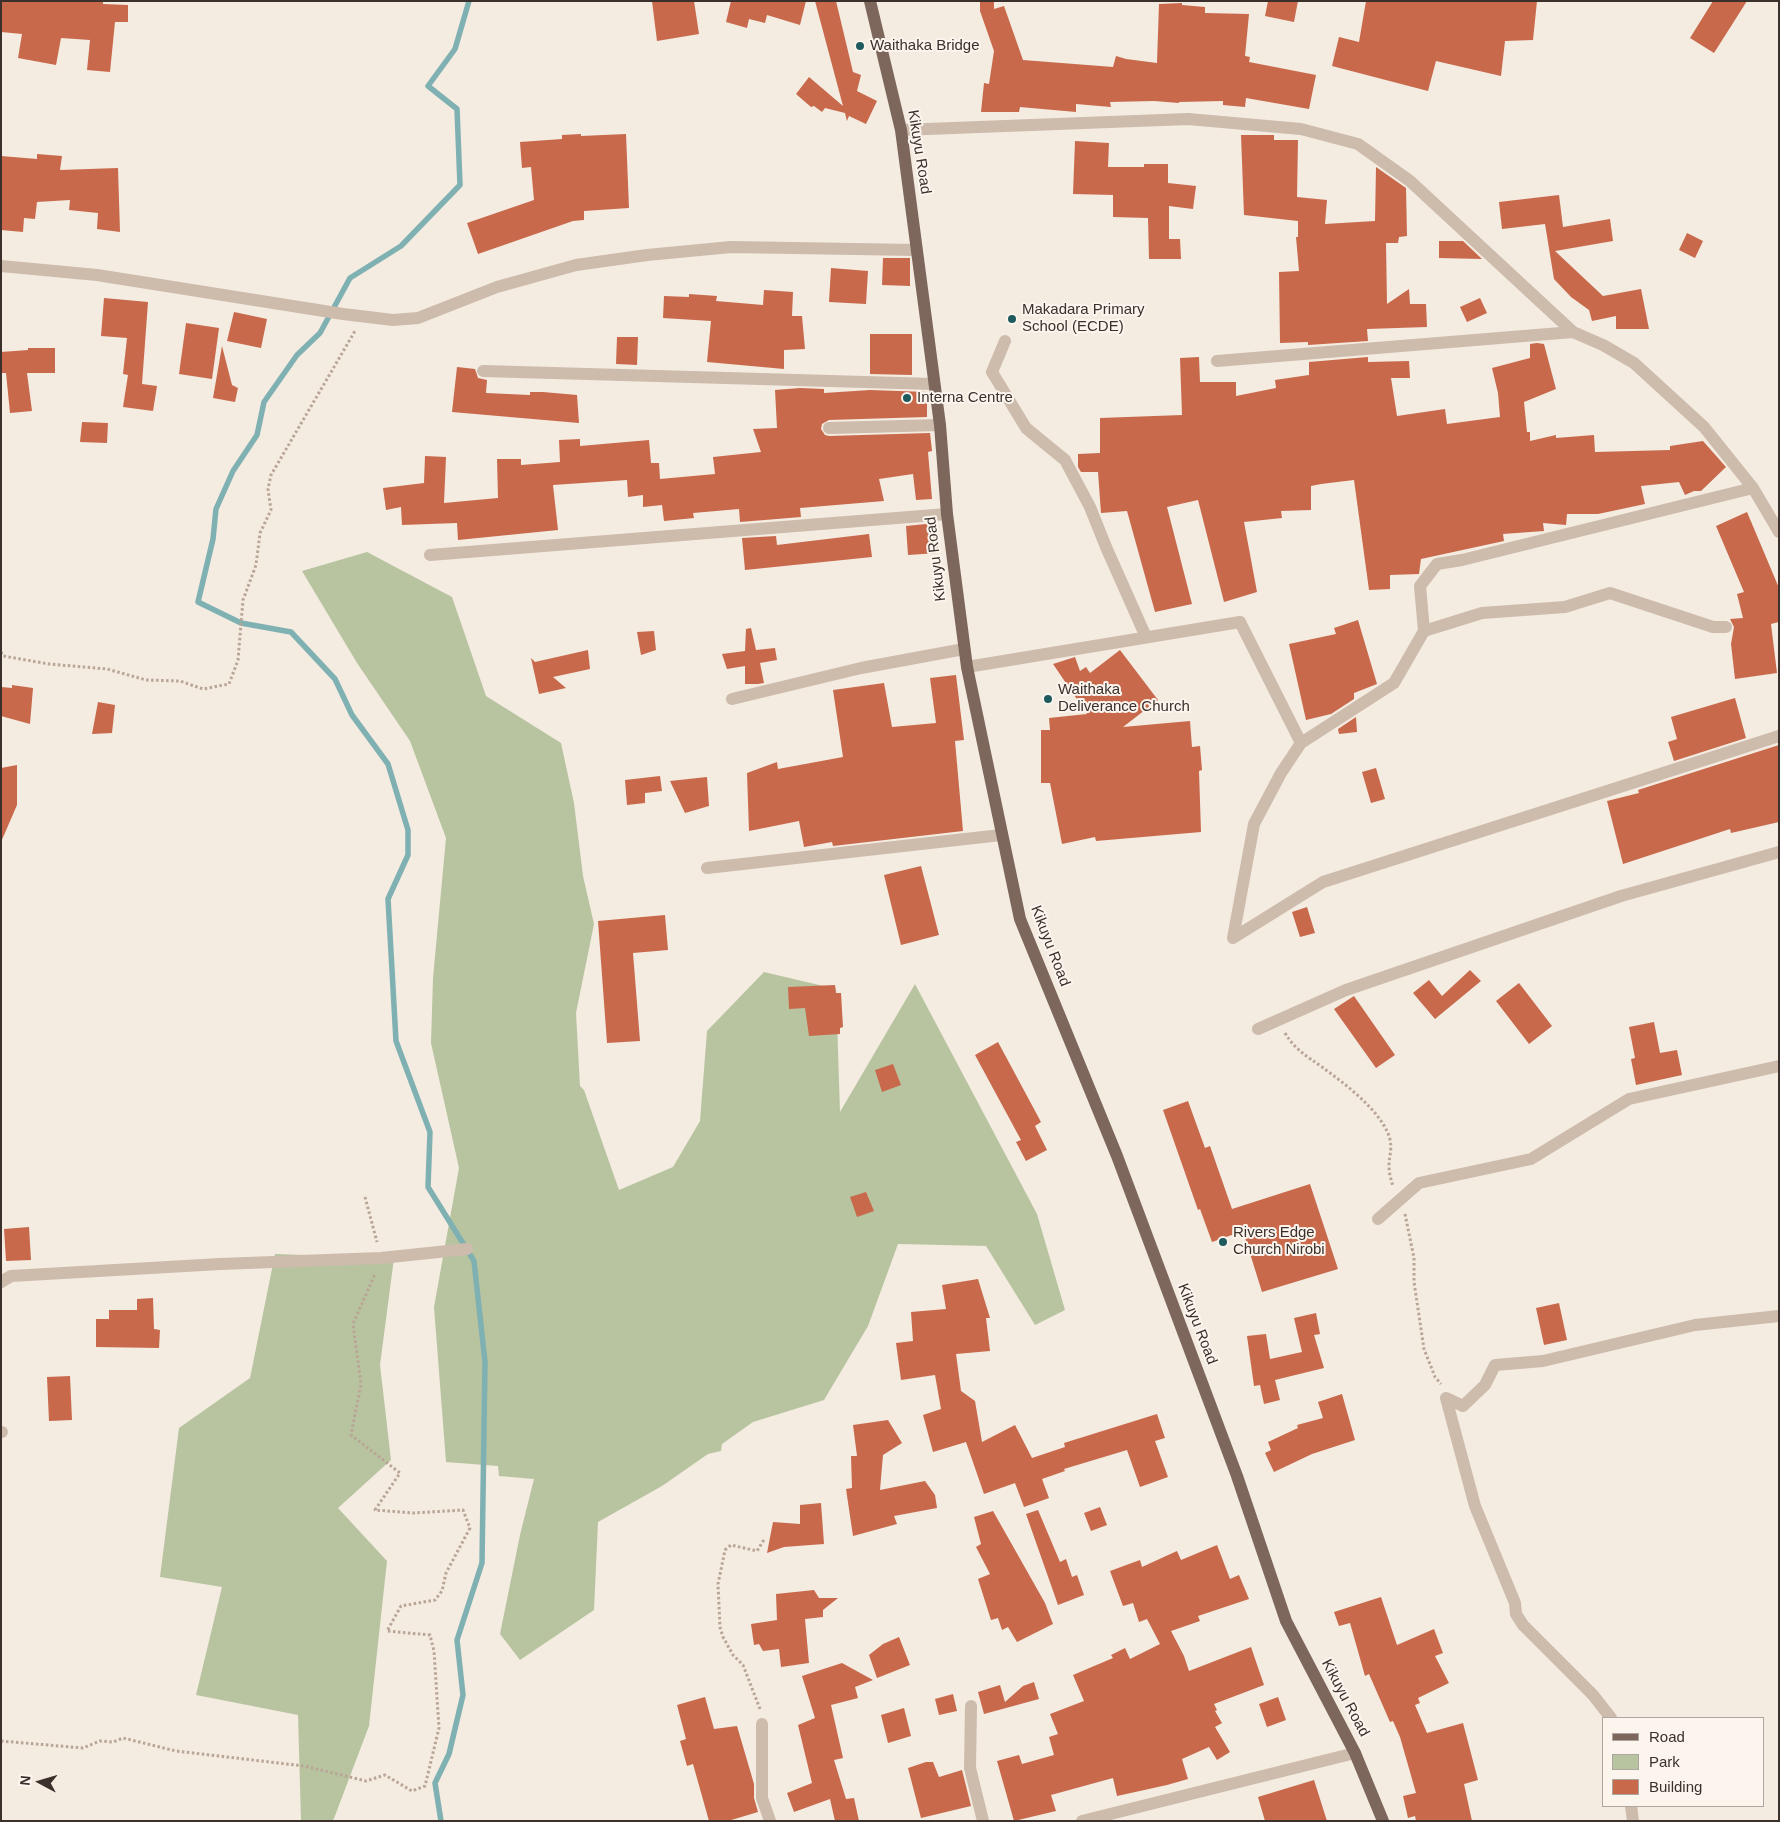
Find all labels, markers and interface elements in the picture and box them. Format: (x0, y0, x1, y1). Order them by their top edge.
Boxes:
place label: Waithaka Bridge (870, 37, 979, 55)
marker: Waithaka Bridge (854, 40, 866, 52)
street label: Kikuyu Road (903, 109, 935, 195)
place label: Makadara Primary School (ECDE) (1022, 301, 1145, 336)
marker: Makadara Primary School (ECDE) (1006, 313, 1018, 325)
place label: Interna Centre (917, 389, 1013, 407)
marker: Interna Centre (901, 392, 913, 404)
street label: Kikuyu Road (922, 516, 950, 602)
place label: Waithaka Deliverance Church (1058, 681, 1190, 716)
marker: Waithaka Deliverance Church (1042, 693, 1054, 705)
street label: Kikuyu Road (1026, 903, 1074, 989)
place label: Rivers Edge Church Nirobi (1233, 1224, 1325, 1259)
marker: Rivers Edge Church Nirobi (1217, 1236, 1229, 1248)
street label: Kikuyu Road (1173, 1281, 1221, 1367)
street label: Kikuyu Road (1317, 1656, 1373, 1740)
legend (1602, 1717, 1765, 1807)
text: Road (1649, 1728, 1685, 1745)
text: Park (1649, 1753, 1680, 1770)
north arrow (15, 1757, 65, 1807)
text: N (17, 1775, 34, 1786)
text: Building (1649, 1778, 1702, 1795)

